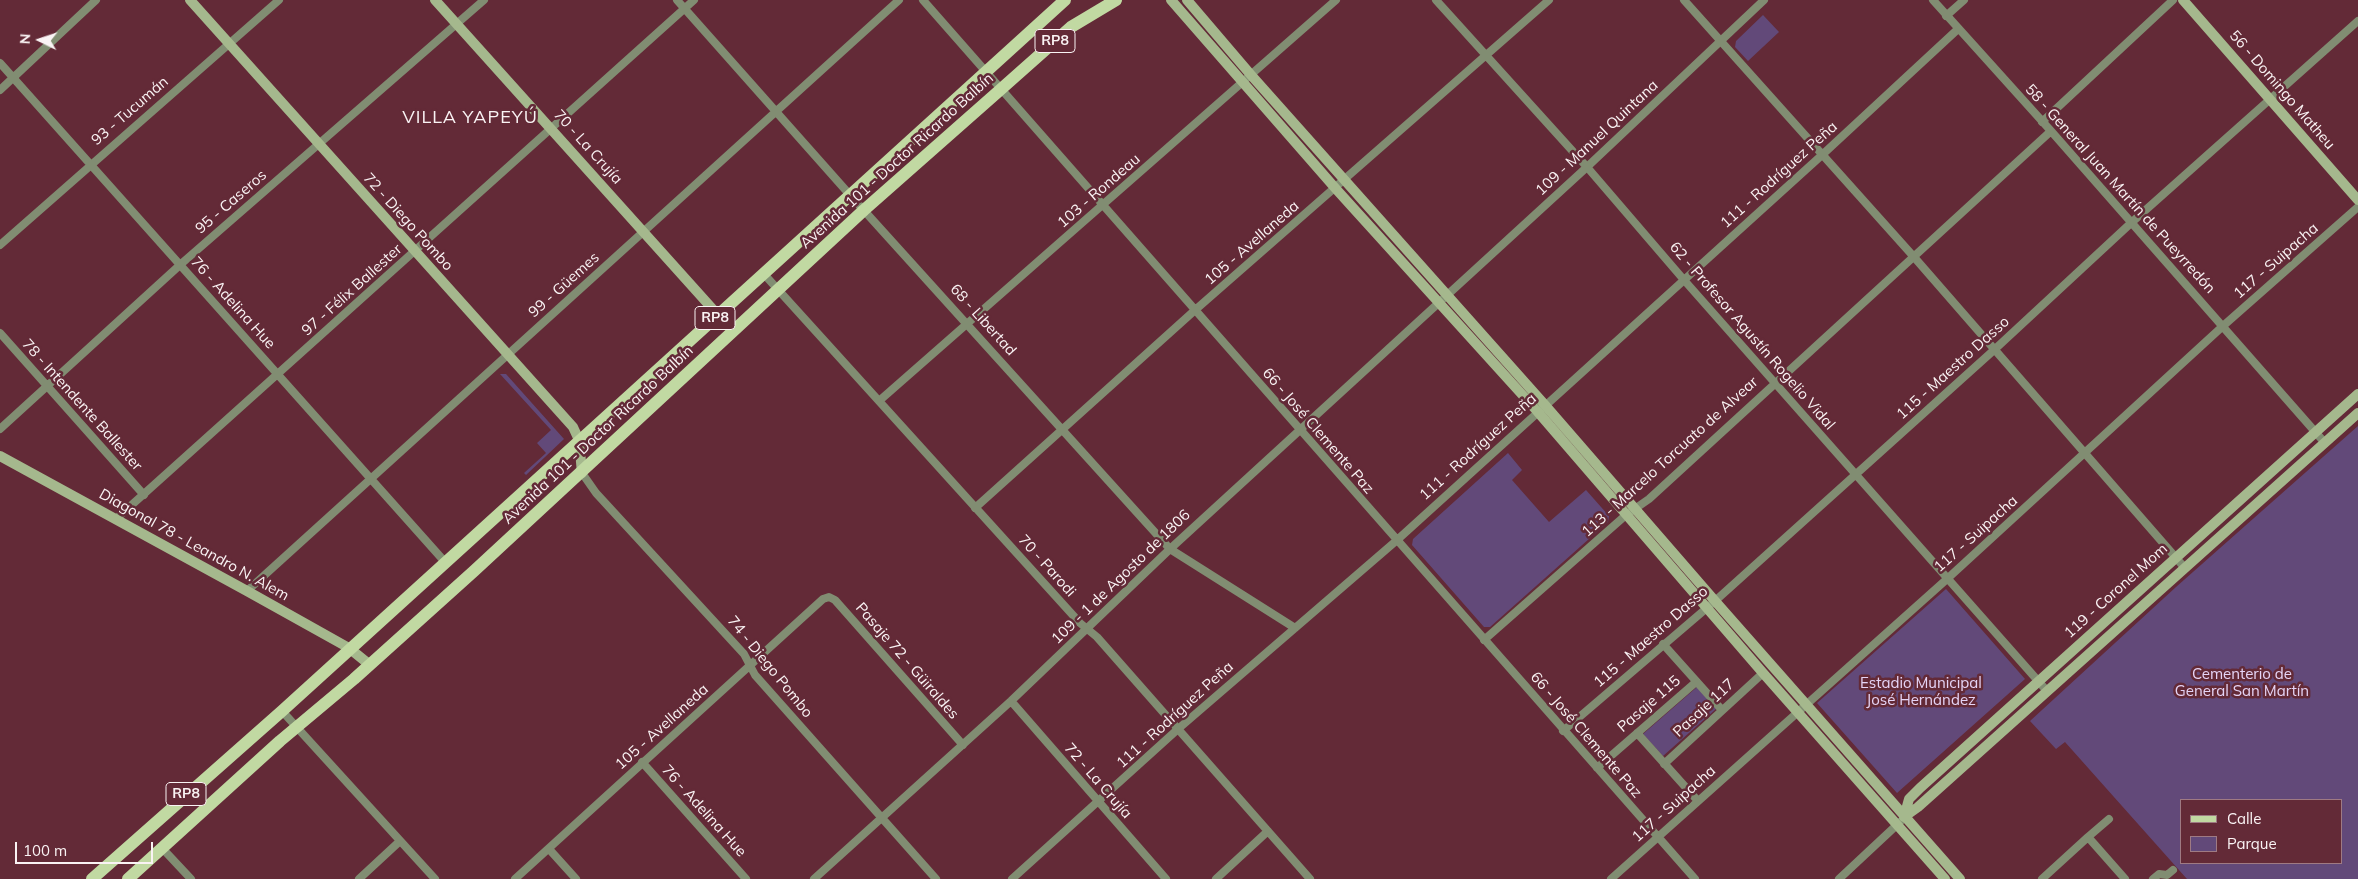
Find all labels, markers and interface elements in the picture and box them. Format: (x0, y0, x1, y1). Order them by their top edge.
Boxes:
north arrow (15, 15, 65, 65)
street label: 56 - Domingo Matheu (2225, 27, 2339, 153)
road number: RP8 (1035, 29, 1075, 52)
text: N (16, 33, 34, 45)
street label: Avenida 101 - Doctor Ricardo Balbín (797, 69, 997, 253)
street label: 93 - Tucumán (88, 73, 172, 149)
street label: 109 - Manuel Quintana (1532, 77, 1662, 199)
street label: 58 - General Juan Martín de Pueyrredón (2021, 81, 2219, 297)
street label: 70 - La Crujía (550, 106, 626, 188)
district label: VILLA YAPEYÚ (401, 107, 539, 129)
street label: 111 - Rodríguez Peña (1717, 118, 1841, 232)
street label: 103 - Rondeau (1054, 150, 1144, 232)
street label: 95 - Caseros (192, 166, 270, 238)
street label: 72 - Diego Pombo (359, 169, 457, 275)
street label: 105 - Avellaneda (1201, 197, 1303, 289)
street label: 117 - Suipacha (2230, 219, 2322, 303)
street label: 62 - Profesor Agustín Rogelio Vidal (1666, 238, 1838, 434)
street label: 97 - Félix Ballester (298, 240, 406, 340)
street label: 99 - Güemes (525, 249, 603, 321)
street label: 76 - Adelina Hue (187, 253, 279, 353)
street label: 68 - Libertad (946, 280, 1020, 360)
road number: RP8 (695, 306, 735, 330)
street label: 115 - Maestro Dasso (1893, 313, 2013, 423)
street label: 78 - Intendente Ballester (18, 335, 146, 475)
street label: Avenida 101 - Doctor Ricardo Balbín (499, 342, 697, 528)
street label: 66 - José Clemente Paz (1258, 364, 1378, 498)
street label: 113 - Marcelo Torcuato de Alvear (1578, 373, 1762, 541)
street label: 111 - Rodríguez Peña (1416, 390, 1540, 504)
street label: Diagonal 78 - Leandro N. Alem (96, 485, 292, 605)
street label: 117 - Suipacha (1931, 492, 2021, 576)
street label: 109 - 1 de Agosto de 1806 (1048, 506, 1194, 648)
street label: 70 - Parodi (1015, 531, 1079, 601)
street label: 119 - Coronel Mom (2061, 540, 2171, 642)
street label: 115 - Maestro Dasso (1590, 583, 1712, 691)
street label: Pasaje 72 - Güiraldes (852, 599, 962, 723)
street label: 74 - Diego Pombo (724, 613, 816, 721)
street label: 111 - Rodríguez Peña (1113, 658, 1237, 772)
park label: Cementerio de General San Martín (2175, 665, 2309, 700)
street label: 66 - José Clemente Paz (1526, 668, 1646, 802)
street label: Pasaje 115 (1614, 672, 1684, 736)
park label: Estadio Municipal José Hernández (1860, 674, 1982, 709)
street label: Pasaje 117 (1670, 675, 1738, 741)
street label: 105 - Avellaneda (612, 681, 712, 773)
street label: 72 - La Crujía (1060, 740, 1136, 822)
street label: 76 - Adelina Hue (658, 761, 750, 861)
street label: 117 - Suipacha (1629, 762, 1719, 846)
road number: RP8 (166, 782, 206, 806)
legend (2180, 799, 2343, 864)
text: Calle (2227, 809, 2261, 828)
scale bar (18, 832, 155, 864)
text: Parque (2227, 834, 2277, 853)
text: 100 m (23, 841, 67, 860)

